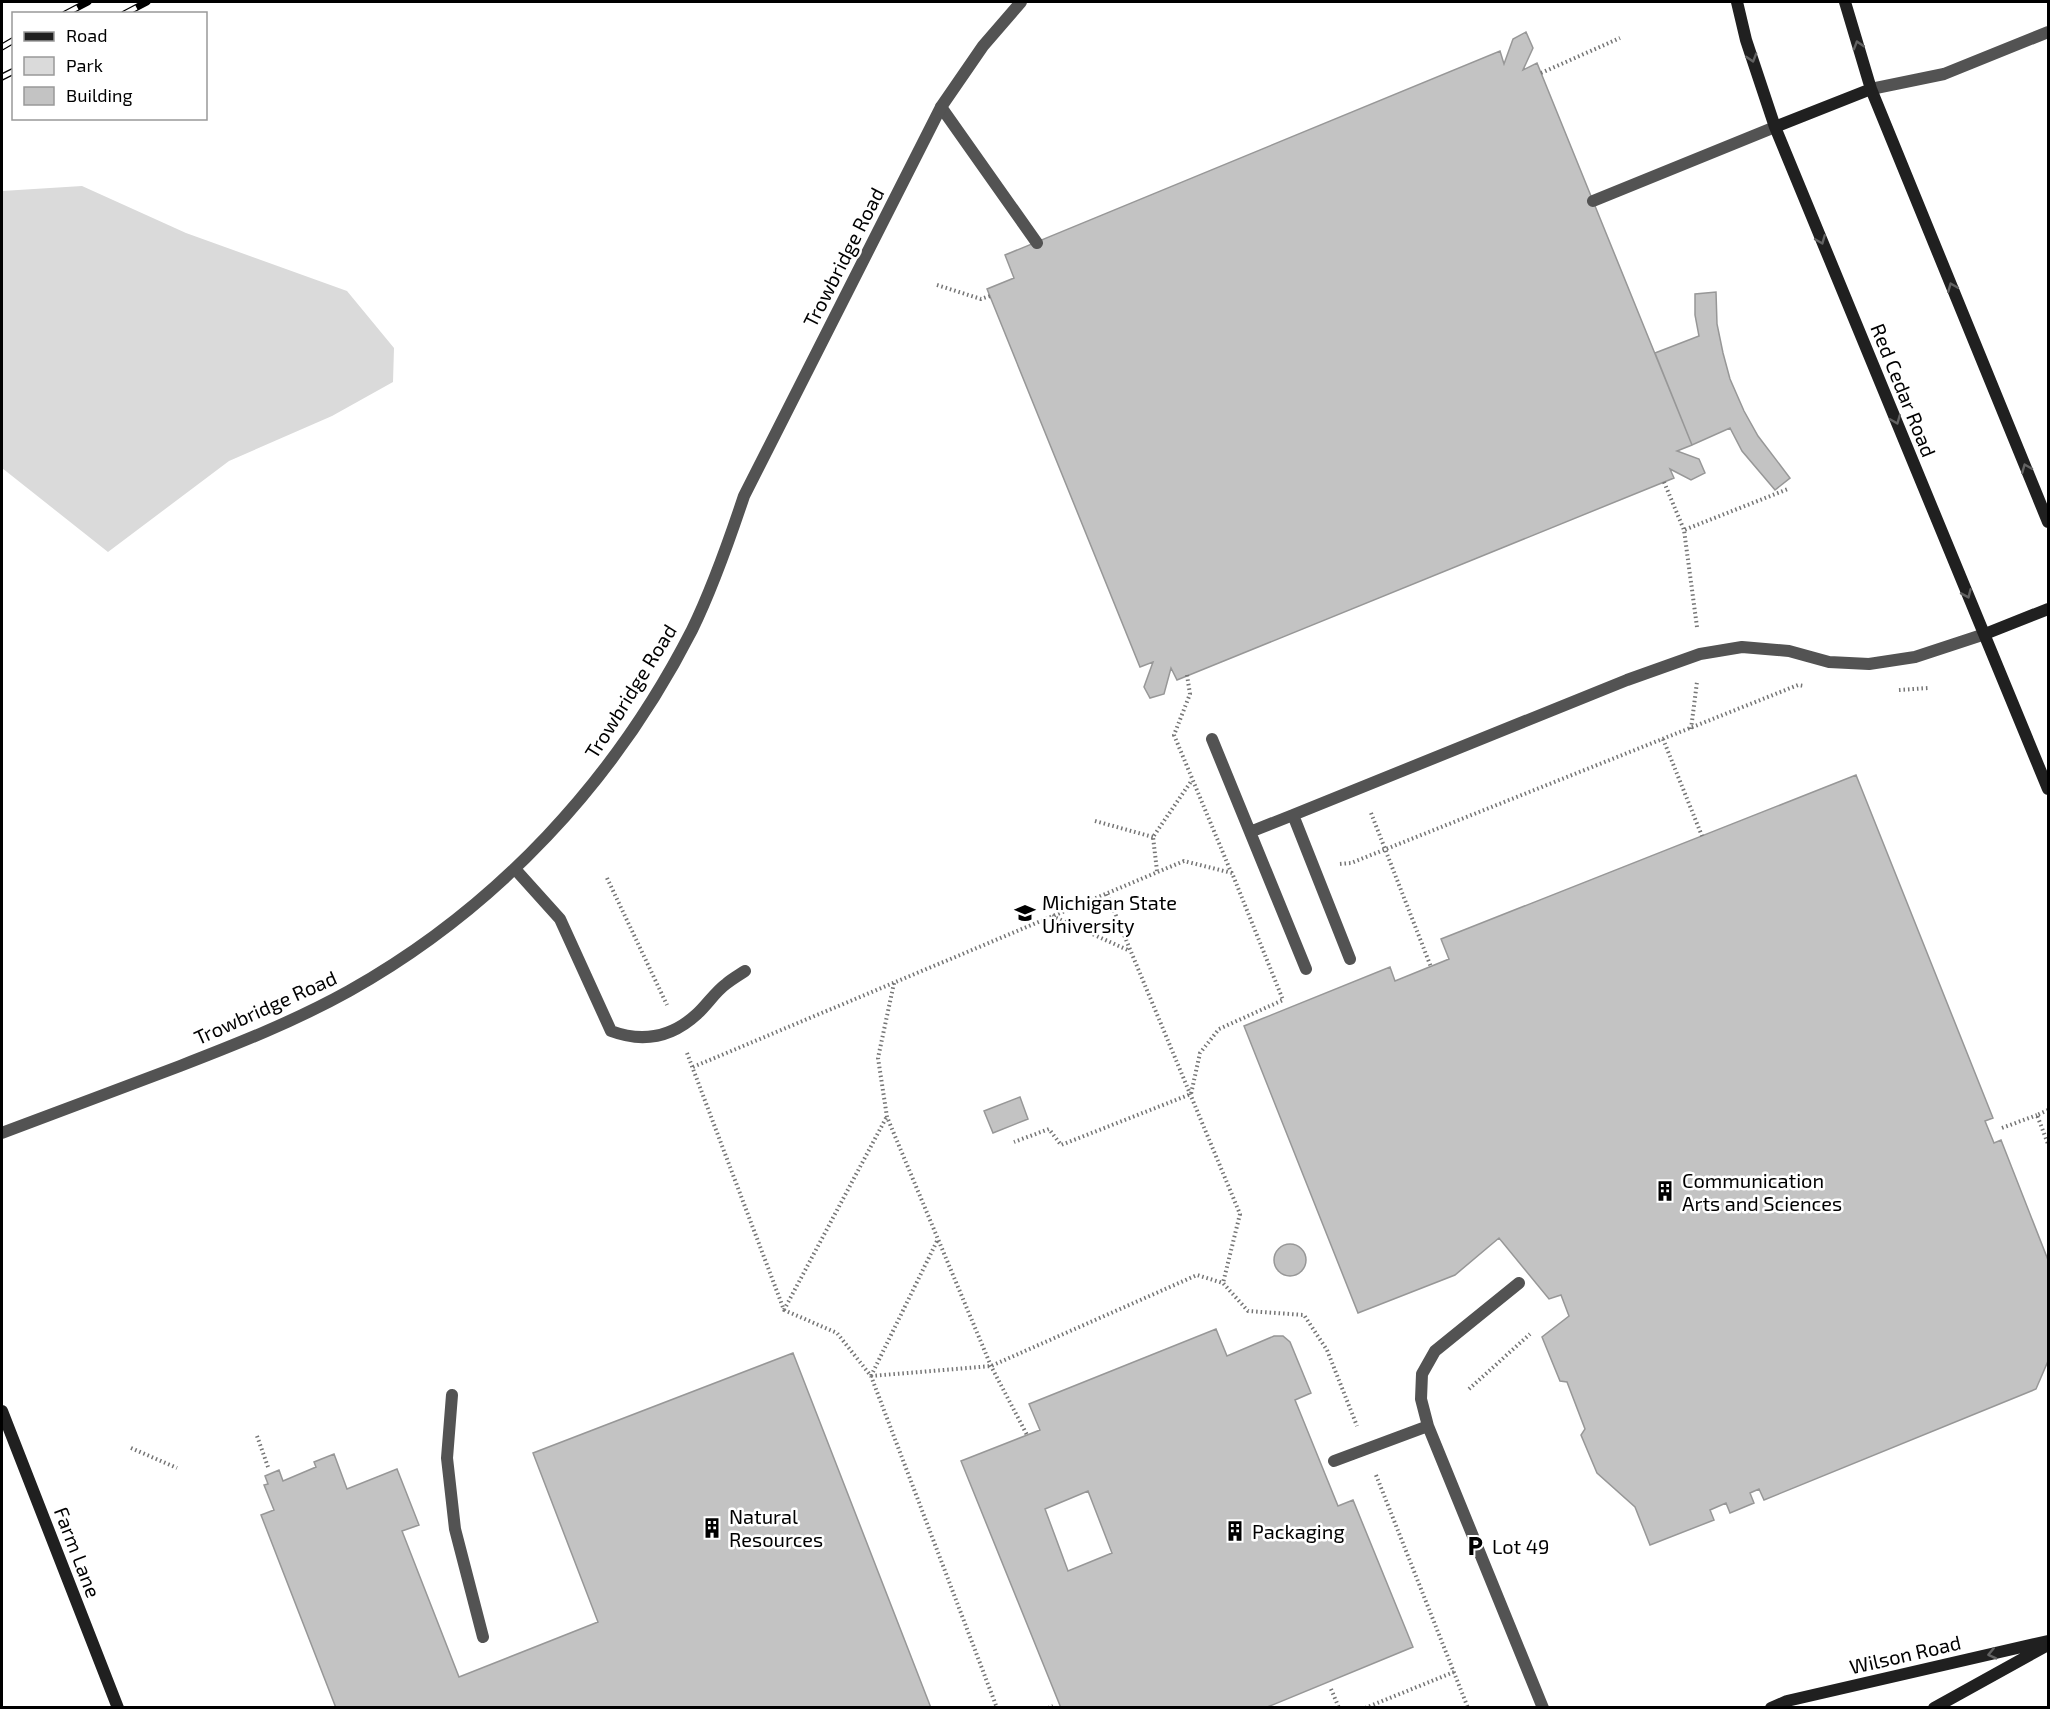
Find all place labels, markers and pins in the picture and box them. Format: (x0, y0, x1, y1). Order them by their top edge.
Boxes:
place label: Michigan State University (1042, 890, 1177, 937)
school or university icon: Michigan State University (1013, 901, 1037, 925)
place label: Communication Arts and Sciences (1682, 1168, 1842, 1215)
building icon: Communication Arts and Sciences (1653, 1179, 1677, 1203)
place label: Natural Resources (729, 1504, 823, 1551)
building icon: Natural Resources (700, 1516, 724, 1540)
building icon: Packaging (1223, 1519, 1247, 1543)
place label: Packaging (1252, 1519, 1345, 1543)
parking icon: Lot 49 (1463, 1534, 1487, 1558)
place label: Lot 49 (1492, 1534, 1549, 1558)

